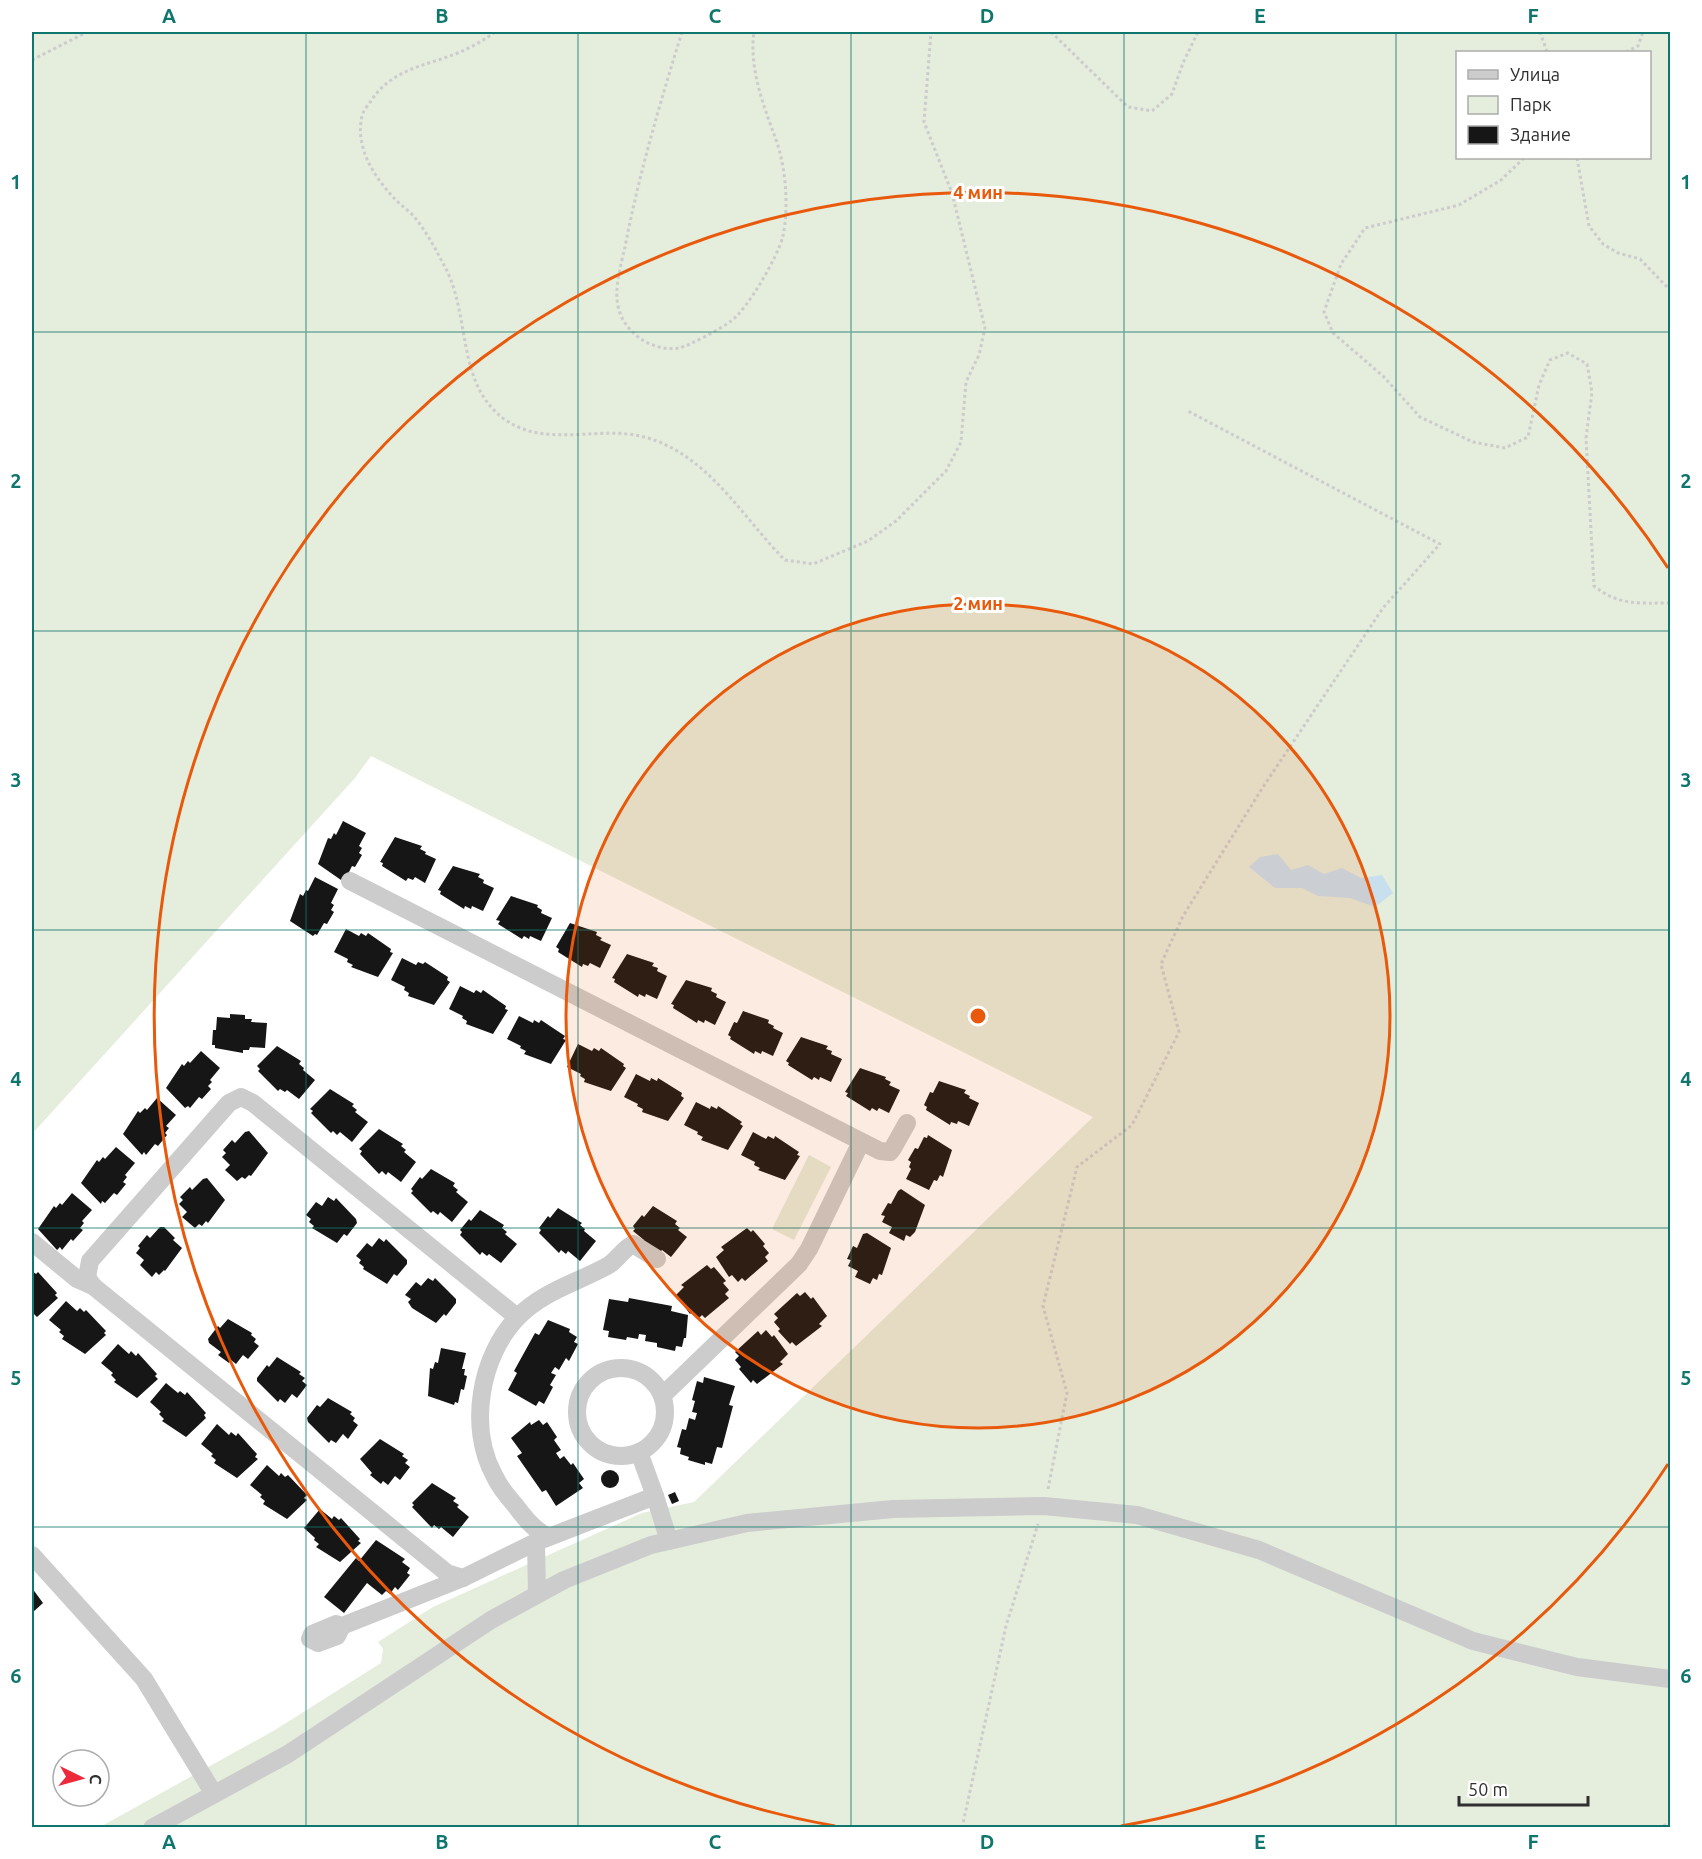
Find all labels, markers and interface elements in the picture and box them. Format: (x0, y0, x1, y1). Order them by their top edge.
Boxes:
text: A (162, 4, 176, 27)
text: B (435, 4, 449, 27)
text: C (709, 4, 722, 27)
text: D (980, 4, 994, 27)
text: E (1254, 4, 1266, 27)
text: F (1527, 4, 1539, 27)
legend (1456, 51, 1651, 159)
text: Улица (1510, 64, 1560, 84)
text: Парк (1510, 94, 1551, 114)
text: Здание (1510, 124, 1571, 144)
text: 1 (10, 170, 22, 193)
text: 1 (1680, 170, 1692, 193)
text: 4 мин (953, 182, 1003, 202)
text: 2 (10, 469, 22, 492)
text: 2 (1680, 469, 1692, 492)
text: 2 мин (953, 593, 1003, 613)
text: 3 (10, 768, 22, 791)
text: 3 (1680, 768, 1692, 791)
centre of rings (968, 1006, 988, 1026)
text: 4 (10, 1067, 22, 1090)
text: 4 (1680, 1067, 1692, 1090)
text: 5 (10, 1366, 22, 1389)
text: 5 (1680, 1366, 1692, 1389)
text: 6 (10, 1664, 22, 1687)
text: 6 (1680, 1664, 1692, 1687)
north arrow (51, 1748, 111, 1808)
scale bar (1459, 1769, 1588, 1807)
text: С (87, 1773, 105, 1785)
text: 50 m (1468, 1779, 1508, 1799)
text: A (162, 1830, 176, 1853)
text: B (435, 1830, 449, 1853)
text: C (709, 1830, 722, 1853)
text: D (980, 1830, 994, 1853)
text: E (1254, 1830, 1266, 1853)
text: F (1527, 1830, 1539, 1853)

